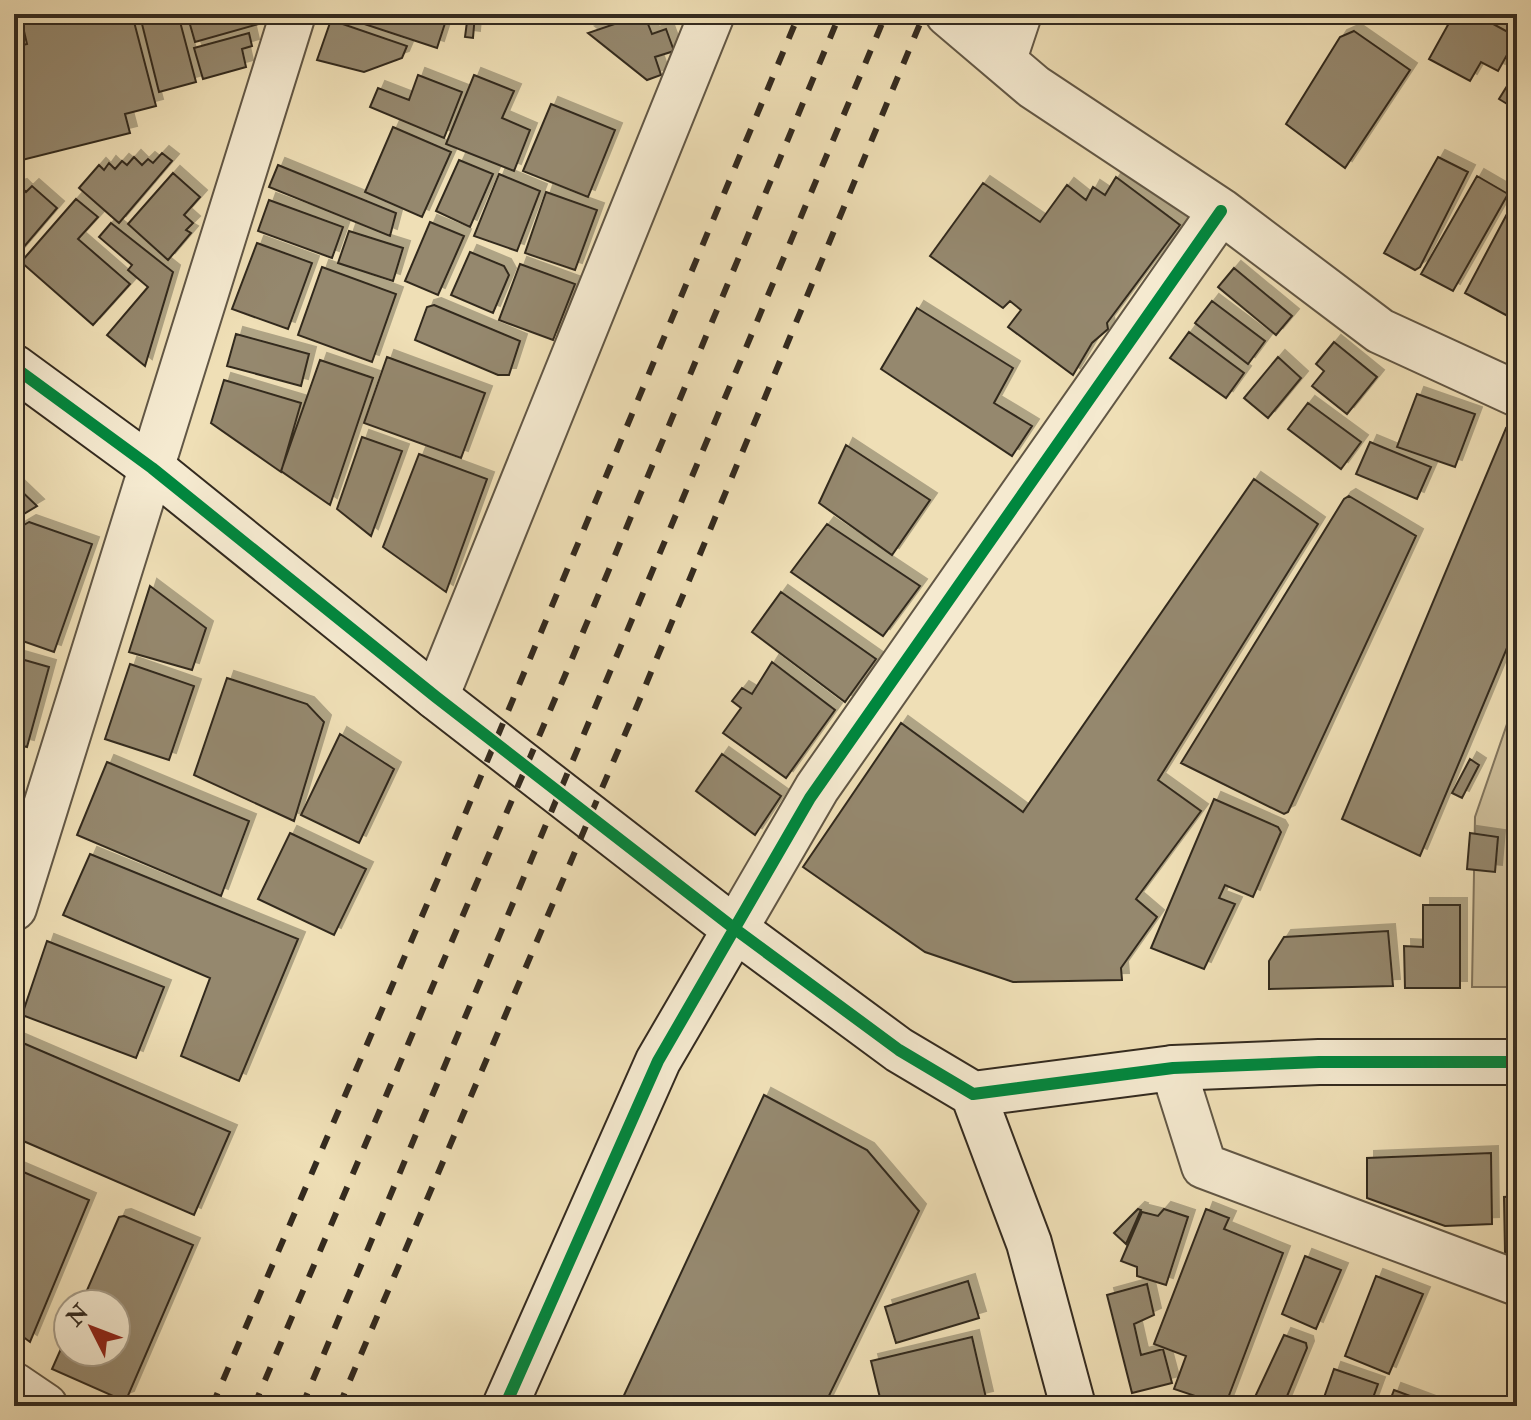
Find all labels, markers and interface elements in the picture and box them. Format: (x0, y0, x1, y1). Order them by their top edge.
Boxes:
north arrow (52, 1288, 132, 1368)
text: N (60, 1298, 95, 1333)

